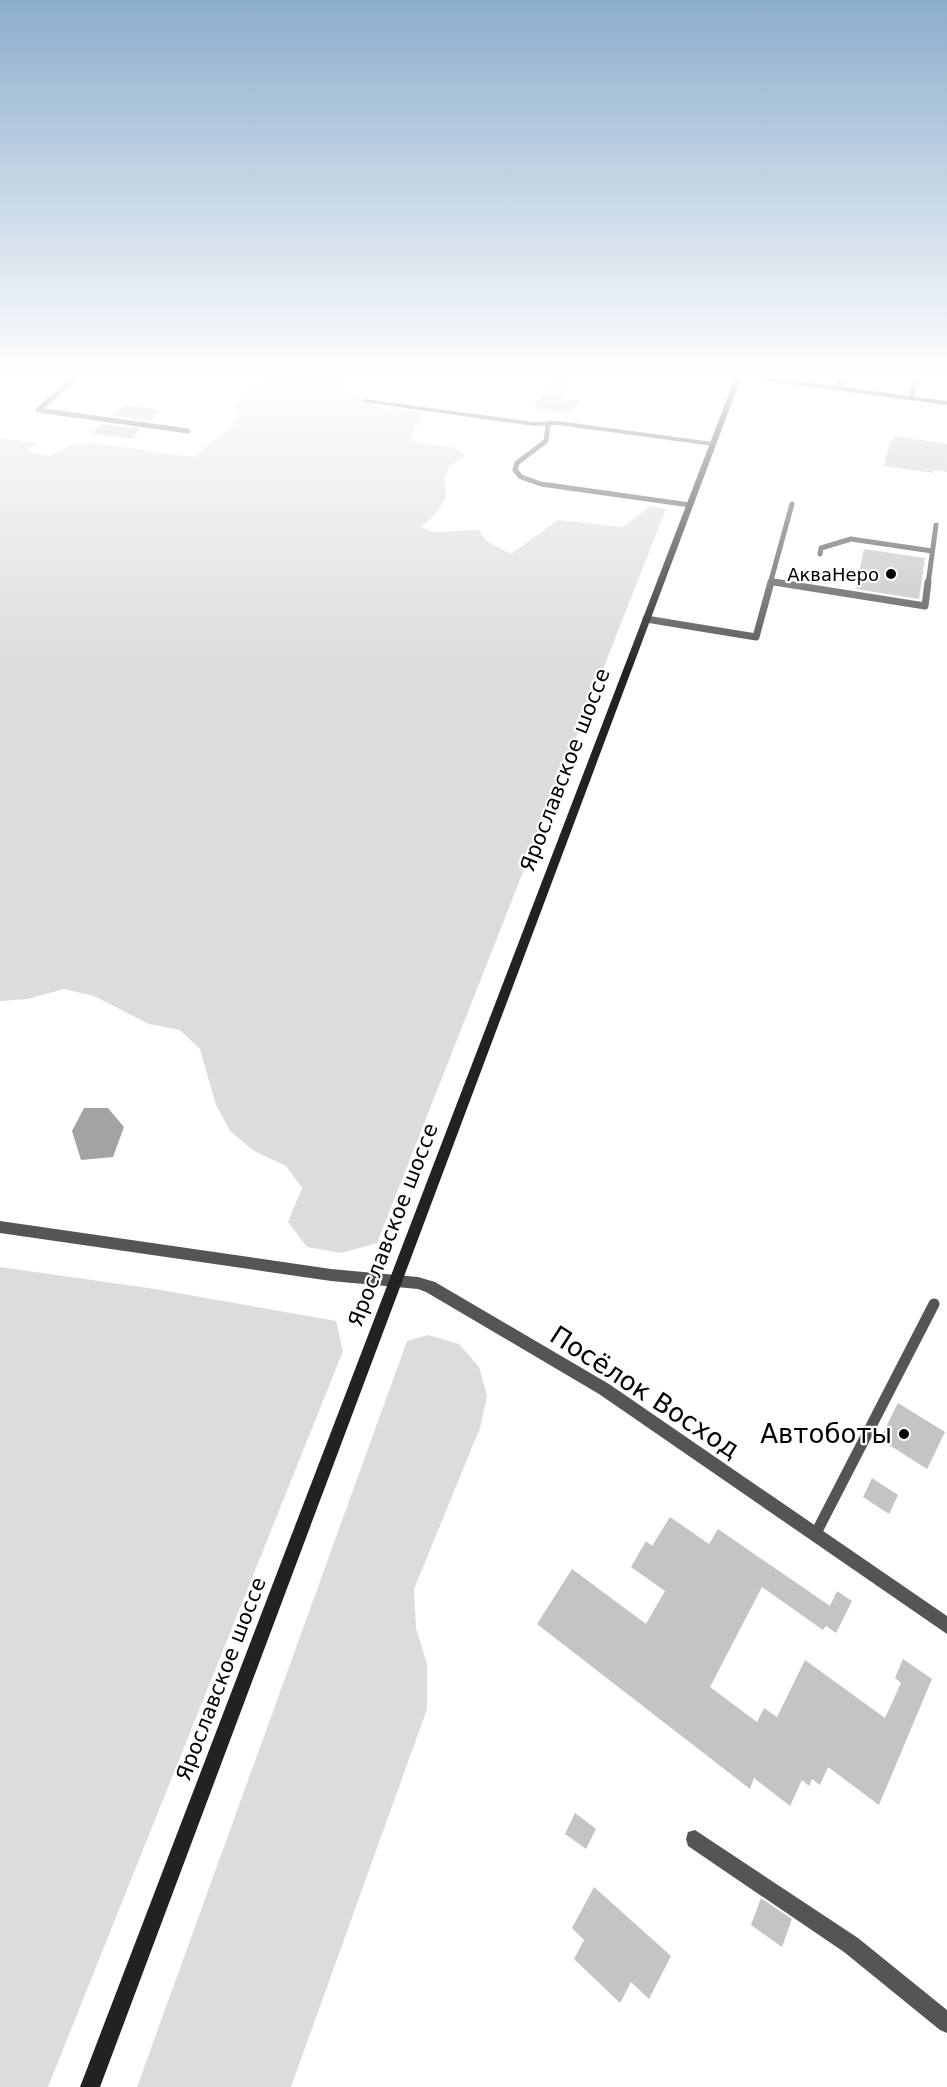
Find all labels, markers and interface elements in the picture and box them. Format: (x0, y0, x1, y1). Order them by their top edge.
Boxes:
place label: АкваНеро (787, 564, 879, 585)
marker: АкваНеро (884, 567, 898, 581)
street label: Ярославское шоссе (515, 665, 615, 875)
street label: Ярославское шоссе (343, 1120, 443, 1330)
street label: Посёлок Восход (545, 1320, 745, 1464)
place label: Автоботы (760, 1419, 892, 1449)
marker: Автоботы (897, 1427, 911, 1441)
street label: Ярославское шоссе (171, 1574, 271, 1784)

